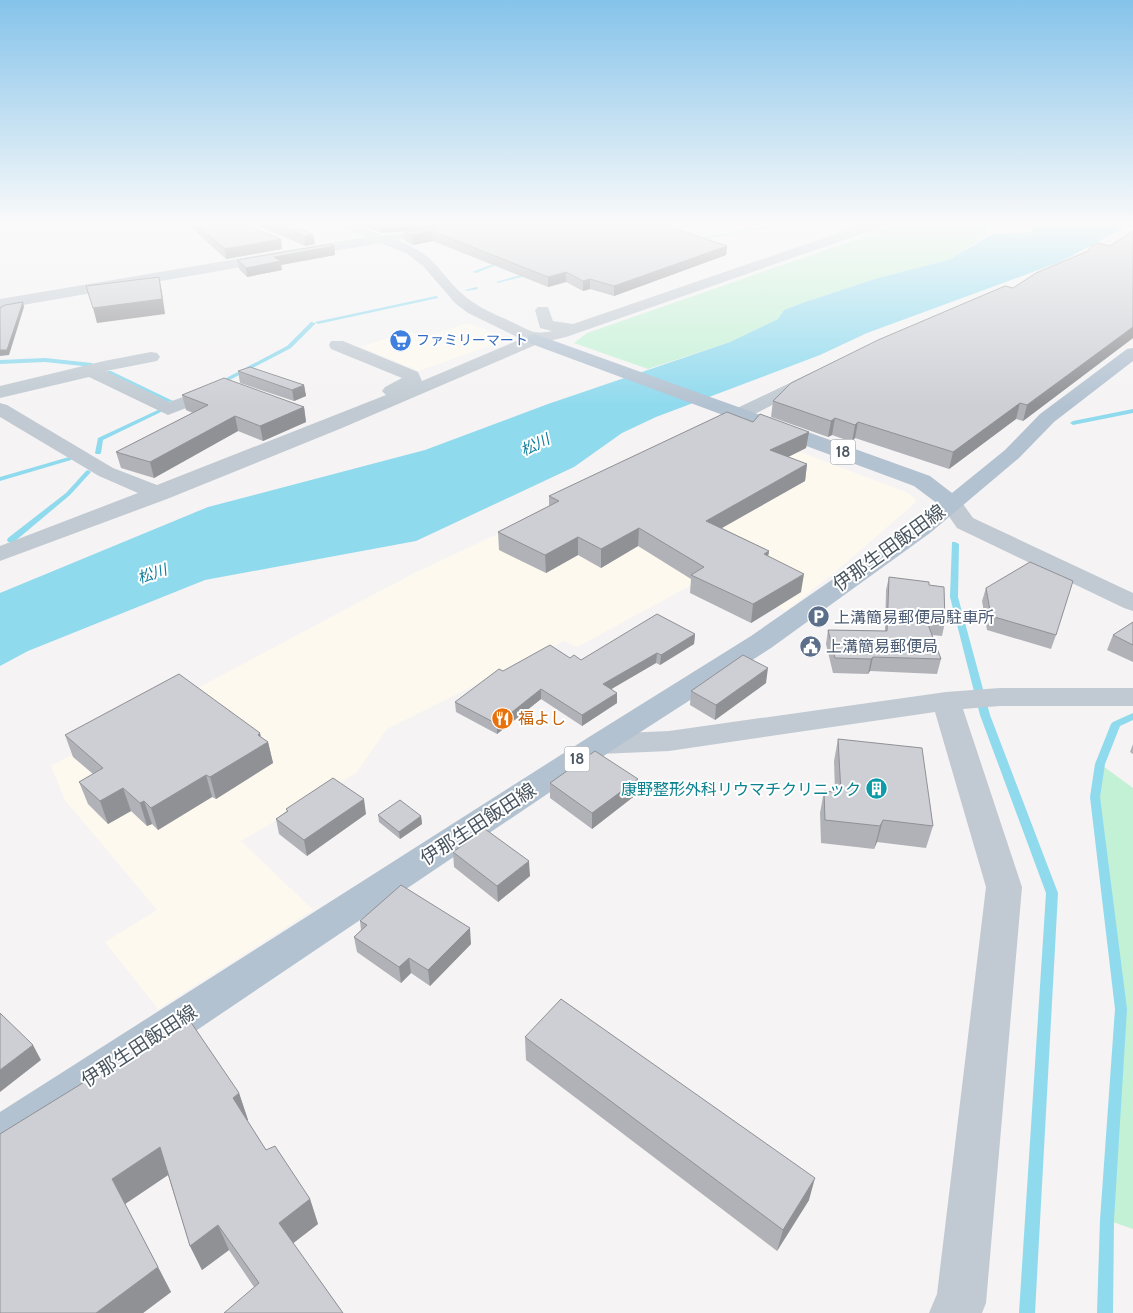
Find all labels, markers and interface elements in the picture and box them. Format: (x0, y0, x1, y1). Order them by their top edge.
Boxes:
supermarket icon: ファミリーマート (388, 328, 412, 352)
place label: ファミリーマート (416, 331, 528, 349)
water label: 松川 (518, 429, 554, 460)
road number: 18 (830, 440, 856, 464)
street label: 伊那生田飯田線 (828, 500, 950, 596)
water label: 松川 (135, 560, 171, 587)
parking icon: 上溝簡易郵便局駐車所 (806, 605, 830, 629)
place label: 上溝簡易郵便局駐車所 (834, 608, 994, 627)
public building icon: 上溝簡易郵便局 (798, 634, 822, 658)
place label: 上溝簡易郵便局 (826, 637, 938, 656)
restaurant icon: 福よし (490, 706, 514, 730)
place label: 福よし (518, 709, 566, 728)
road number: 18 (564, 746, 590, 772)
building icon: 康野整形外科リウマチクリニック (865, 777, 889, 801)
street label: 伊那生田飯田線 (416, 778, 540, 870)
place label: 康野整形外科リウマチクリニック (621, 780, 861, 799)
street label: 伊那生田飯田線 (77, 1000, 201, 1092)

